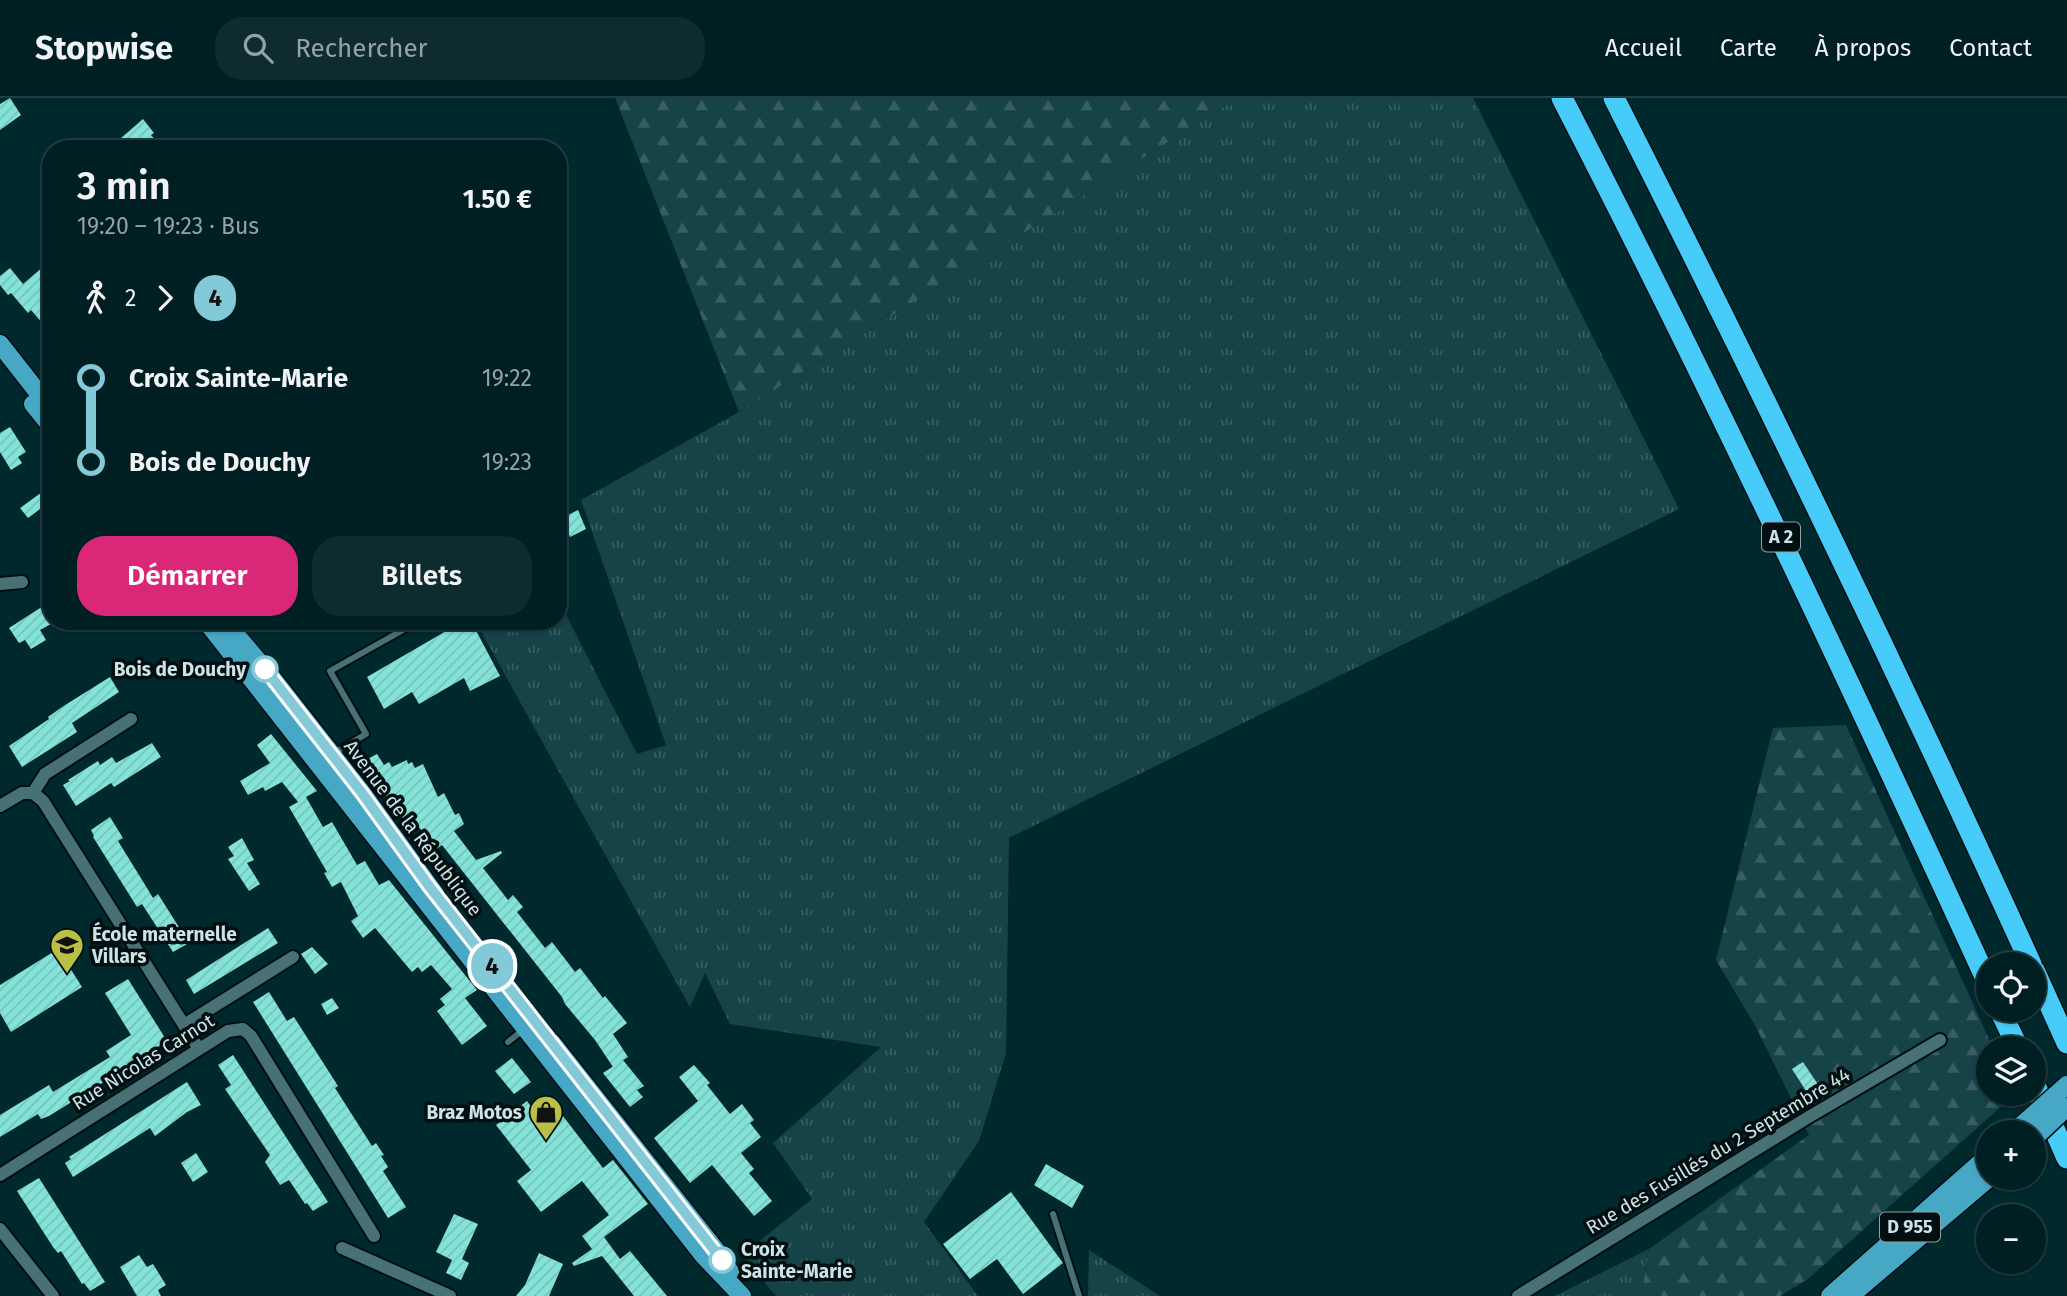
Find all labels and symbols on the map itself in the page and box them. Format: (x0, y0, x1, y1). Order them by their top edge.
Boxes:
road number: A 2 (1762, 522, 1800, 552)
marker: Bois de Douchy (252, 656, 278, 682)
place label: Bois de Douchy (114, 658, 246, 681)
street label: Avenue de la République (339, 735, 487, 921)
place label: École maternelle Villars (91, 921, 237, 968)
school or university icon: École maternelle Villars (48, 926, 86, 975)
line badge: 4 (469, 943, 515, 989)
street label: Rue Nicolas Carnot (68, 1009, 218, 1115)
street label: Rue des Fusillés du 2 Septembre 44 (1582, 1063, 1854, 1239)
shop icon: Braz Motos (527, 1093, 565, 1142)
place label: Braz Motos (426, 1101, 522, 1124)
road number: D 955 (1880, 1212, 1940, 1242)
place label: Croix Sainte-Marie (741, 1238, 853, 1283)
marker: Croix Sainte-Marie (709, 1247, 735, 1273)

